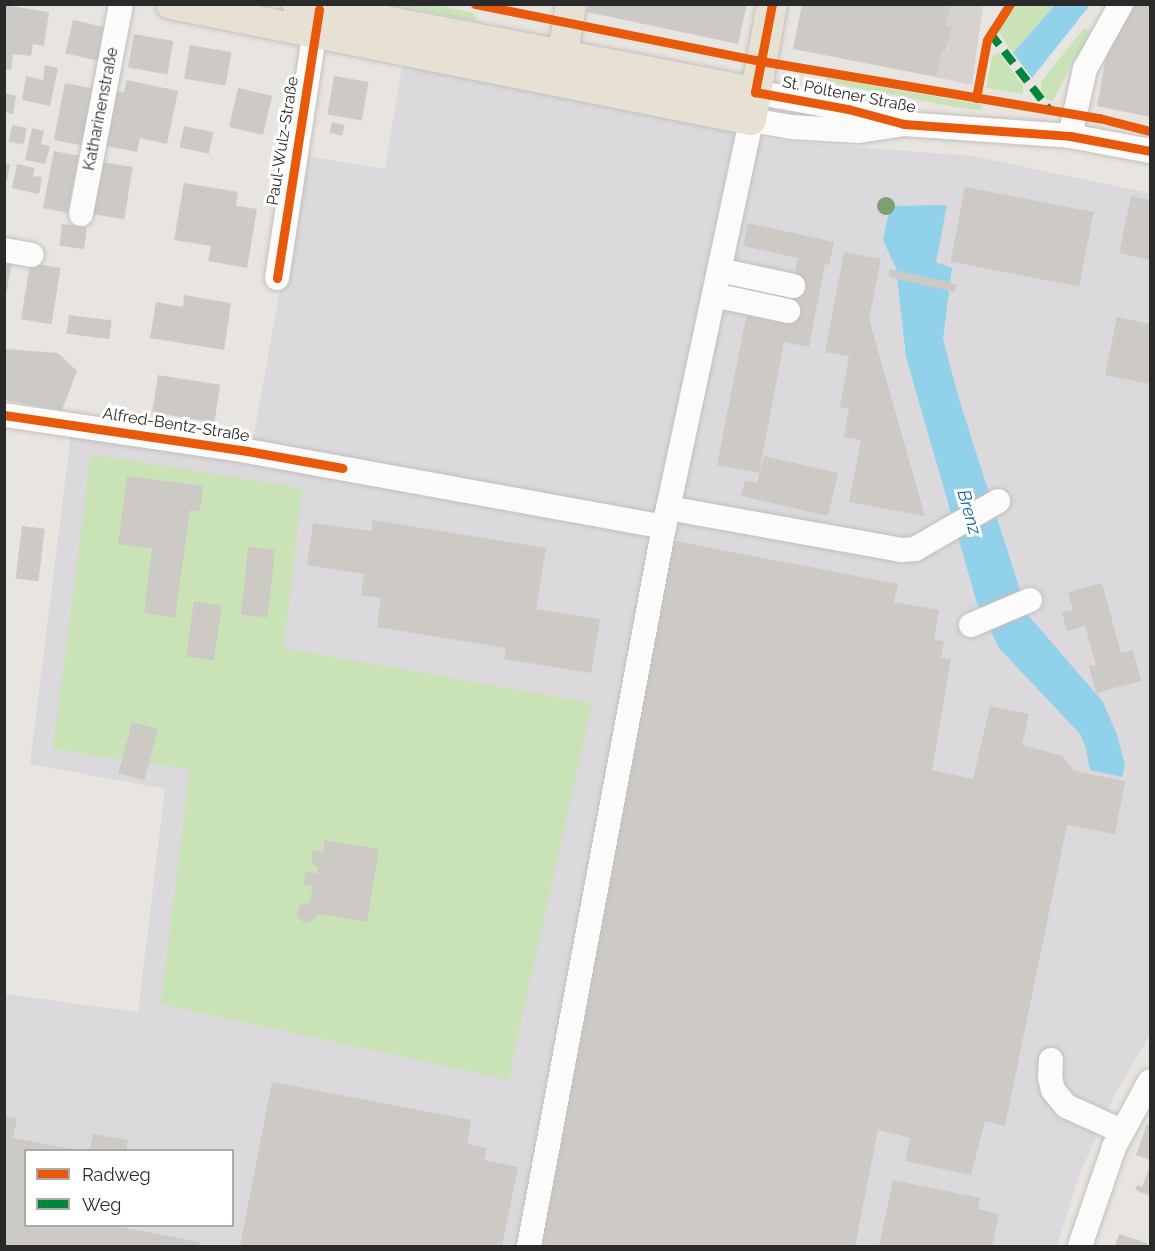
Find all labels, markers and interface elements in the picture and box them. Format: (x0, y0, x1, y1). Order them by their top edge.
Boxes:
street label: Katharinenstraße (80, 46, 122, 172)
street label: St. Pöltener Straße (780, 73, 918, 117)
street label: Paul-Wulz-Straße (263, 75, 303, 207)
street label: Alfred-Bentz-Straße (101, 404, 251, 446)
water label: Brenz (952, 487, 986, 537)
legend (24, 1149, 234, 1227)
text: Radweg (82, 1164, 151, 1185)
text: Weg (82, 1194, 121, 1215)

